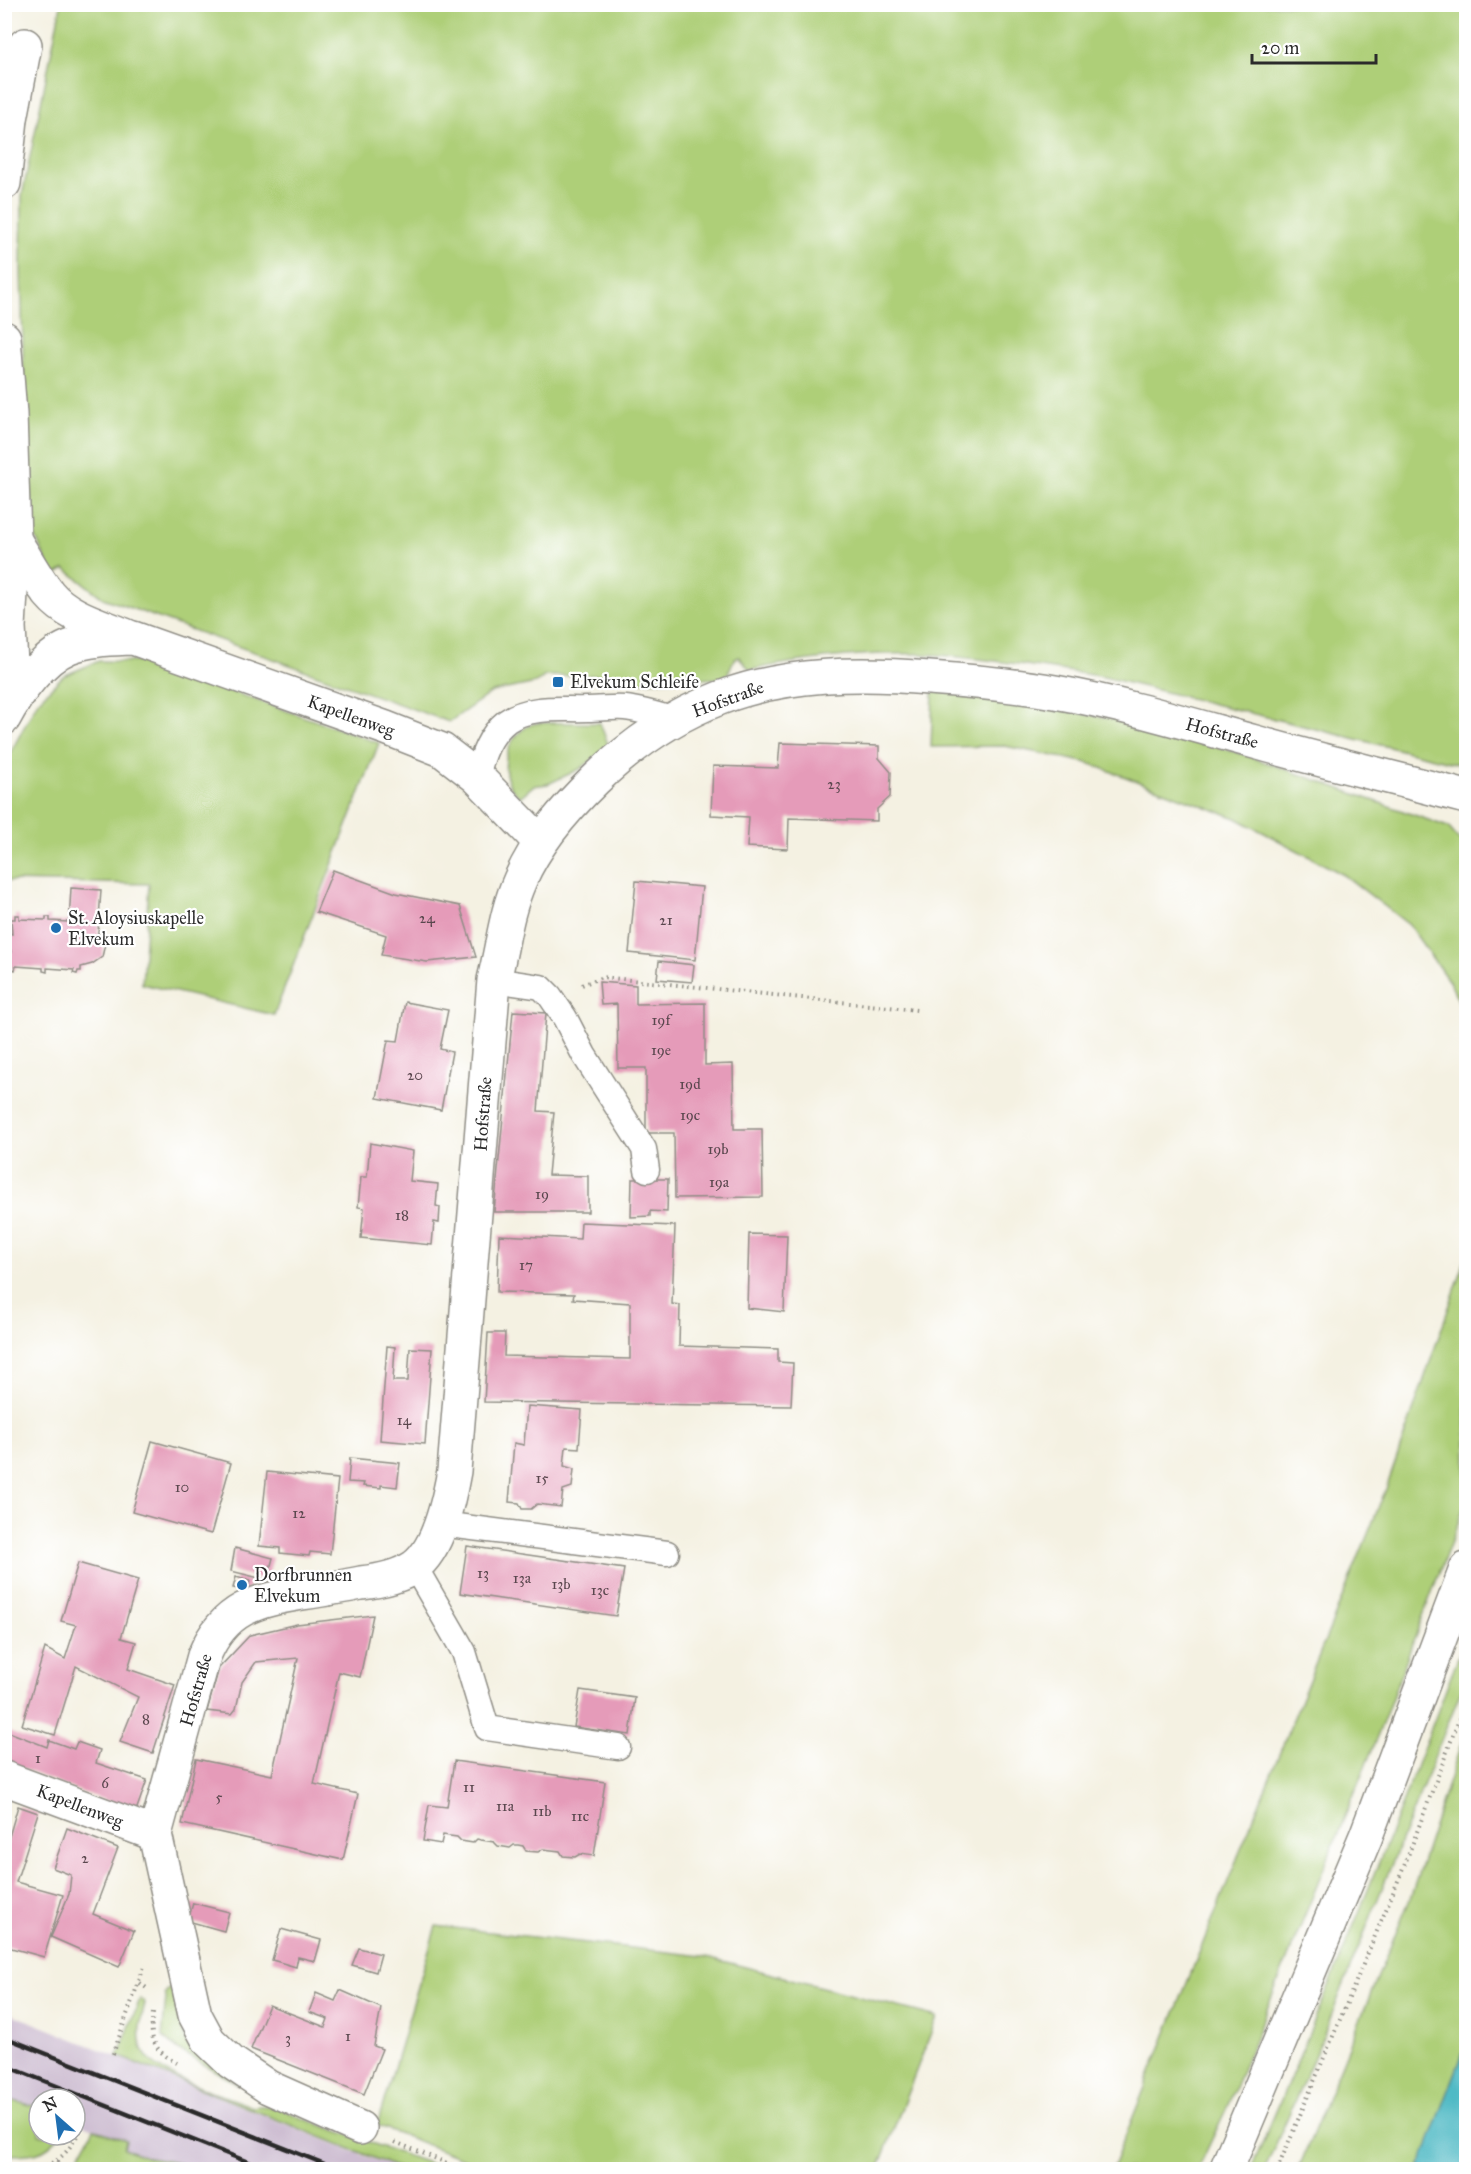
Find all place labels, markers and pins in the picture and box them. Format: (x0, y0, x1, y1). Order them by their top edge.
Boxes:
place label: Elvekum Schleife (570, 671, 699, 693)
marker: Elvekum Schleife (551, 675, 565, 689)
place label: St. Aloysiuskapelle Elvekum (68, 907, 204, 950)
marker: St. Aloysiuskapelle Elvekum (49, 921, 63, 935)
place label: Dorfbrunnen Elvekum (254, 1564, 352, 1607)
marker: Dorfbrunnen Elvekum (235, 1578, 249, 1592)

